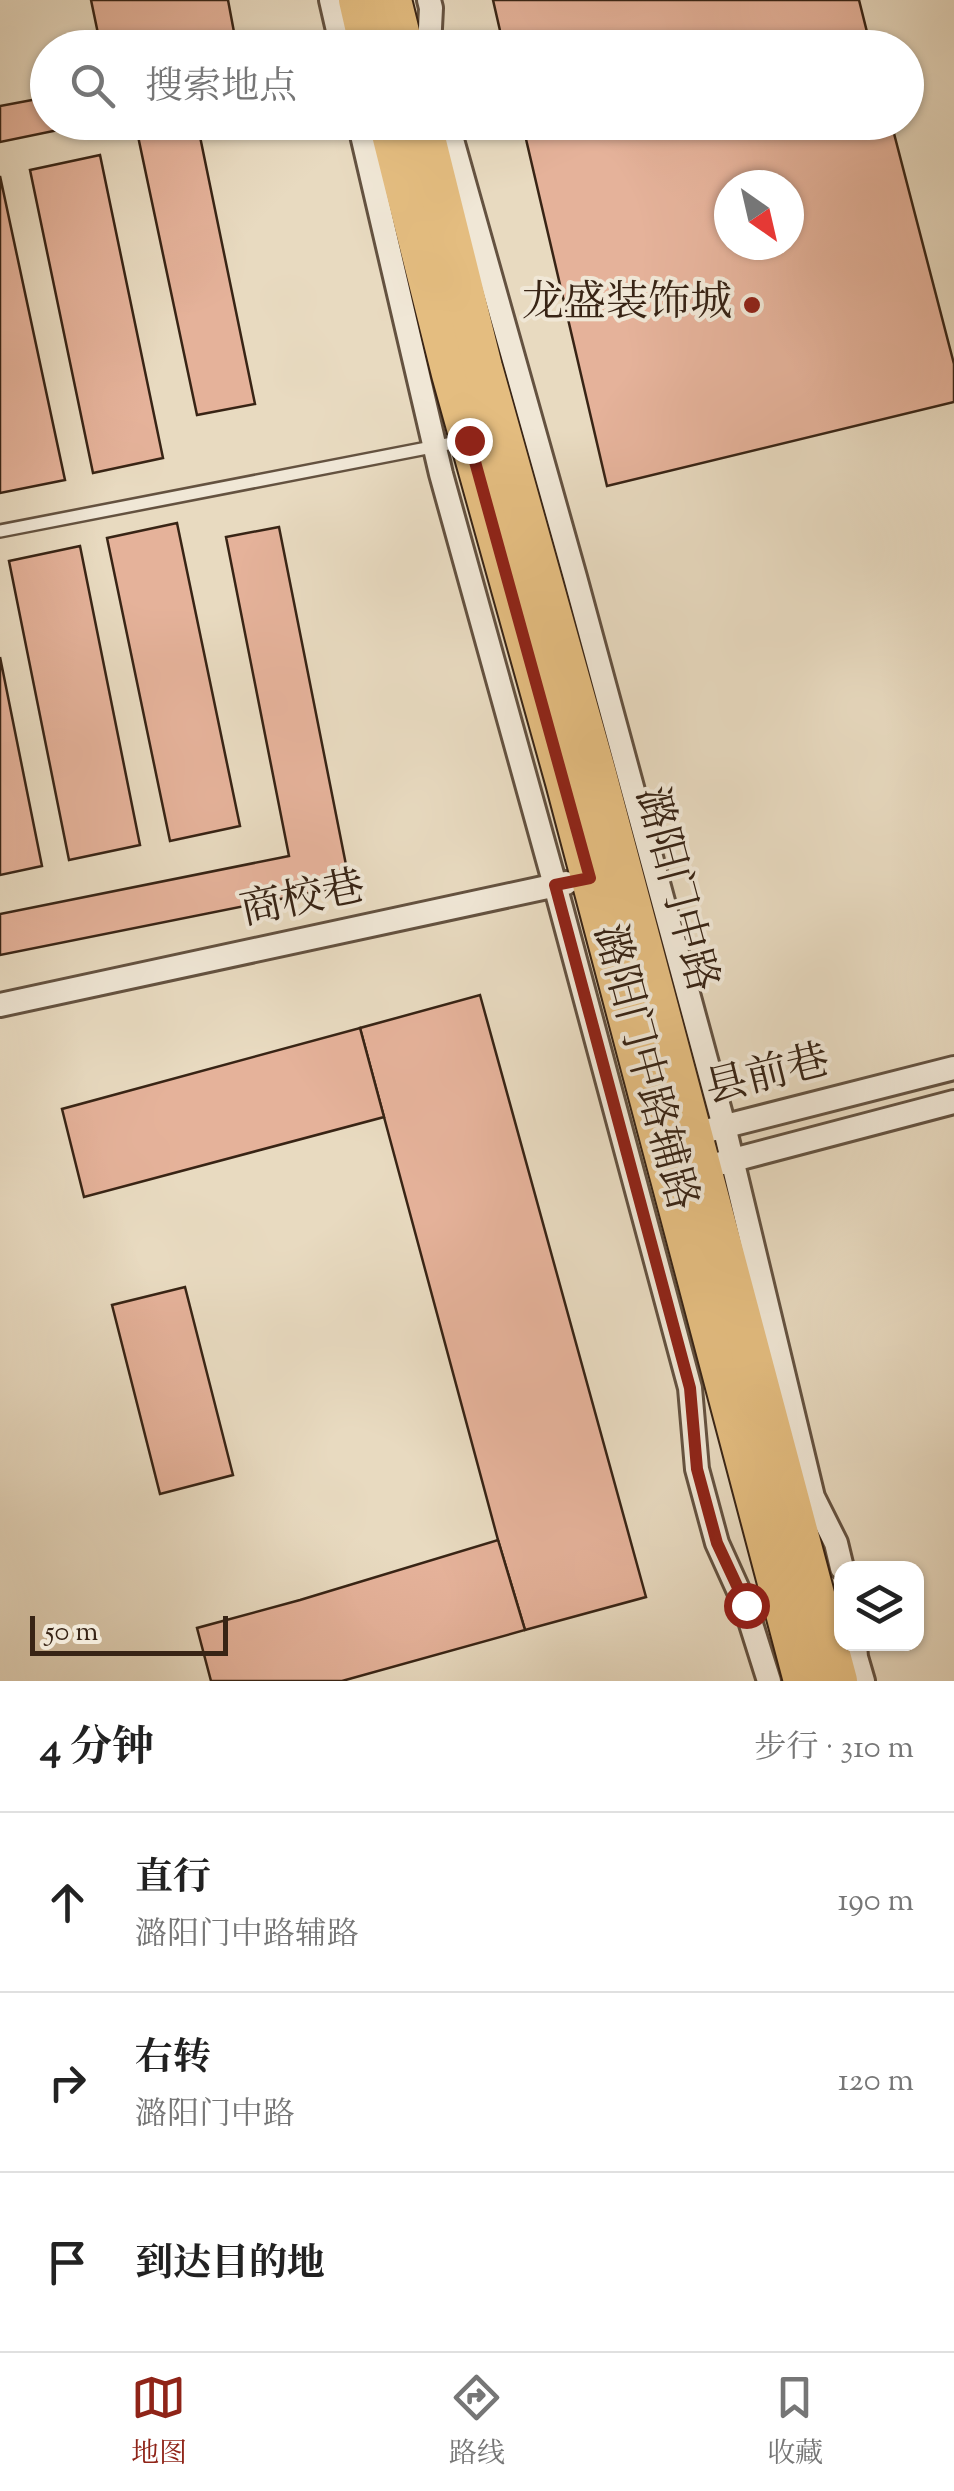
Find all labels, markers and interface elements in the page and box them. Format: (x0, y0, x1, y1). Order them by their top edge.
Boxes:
search box (30, 30, 924, 140)
icon: search (65, 58, 120, 113)
text: 搜索地点 (145, 62, 297, 116)
north arrow (714, 170, 804, 260)
place label: 龙盛装饰城 (522, 275, 732, 335)
marker: 龙盛装饰城 (741, 294, 763, 316)
route end (447, 418, 493, 464)
street label: 潞阳门中路 (618, 781, 730, 999)
street label: 商校巷 (235, 859, 371, 943)
street label: 潞阳门中路辅路 (576, 918, 710, 1218)
street label: 县前巷 (700, 1033, 836, 1121)
map controls (834, 1561, 924, 1651)
button: layers (834, 1561, 924, 1651)
route start (724, 1583, 770, 1629)
scale bar (30, 1611, 228, 1656)
text: 50 m (45, 1613, 99, 1653)
text: 4 分钟 (40, 1720, 154, 1780)
text: 步行 · 310 m (755, 1726, 914, 1772)
text: 直行 (135, 1853, 211, 1907)
icon: ahead (40, 1875, 95, 1930)
text: 190 m (838, 1879, 914, 1925)
text: 潞阳门中路辅路 (135, 1913, 359, 1959)
text: 右转 (135, 2033, 211, 2087)
icon: right (40, 2055, 95, 2110)
text: 120 m (838, 2059, 914, 2105)
text: 潞阳门中路 (135, 2093, 295, 2139)
icon: arrive (40, 2235, 95, 2290)
text: 到达目的地 (135, 2239, 325, 2293)
tab: 地图 (131, 2370, 187, 2475)
tab: 路线 (449, 2370, 505, 2475)
tab: 收藏 (767, 2370, 823, 2475)

